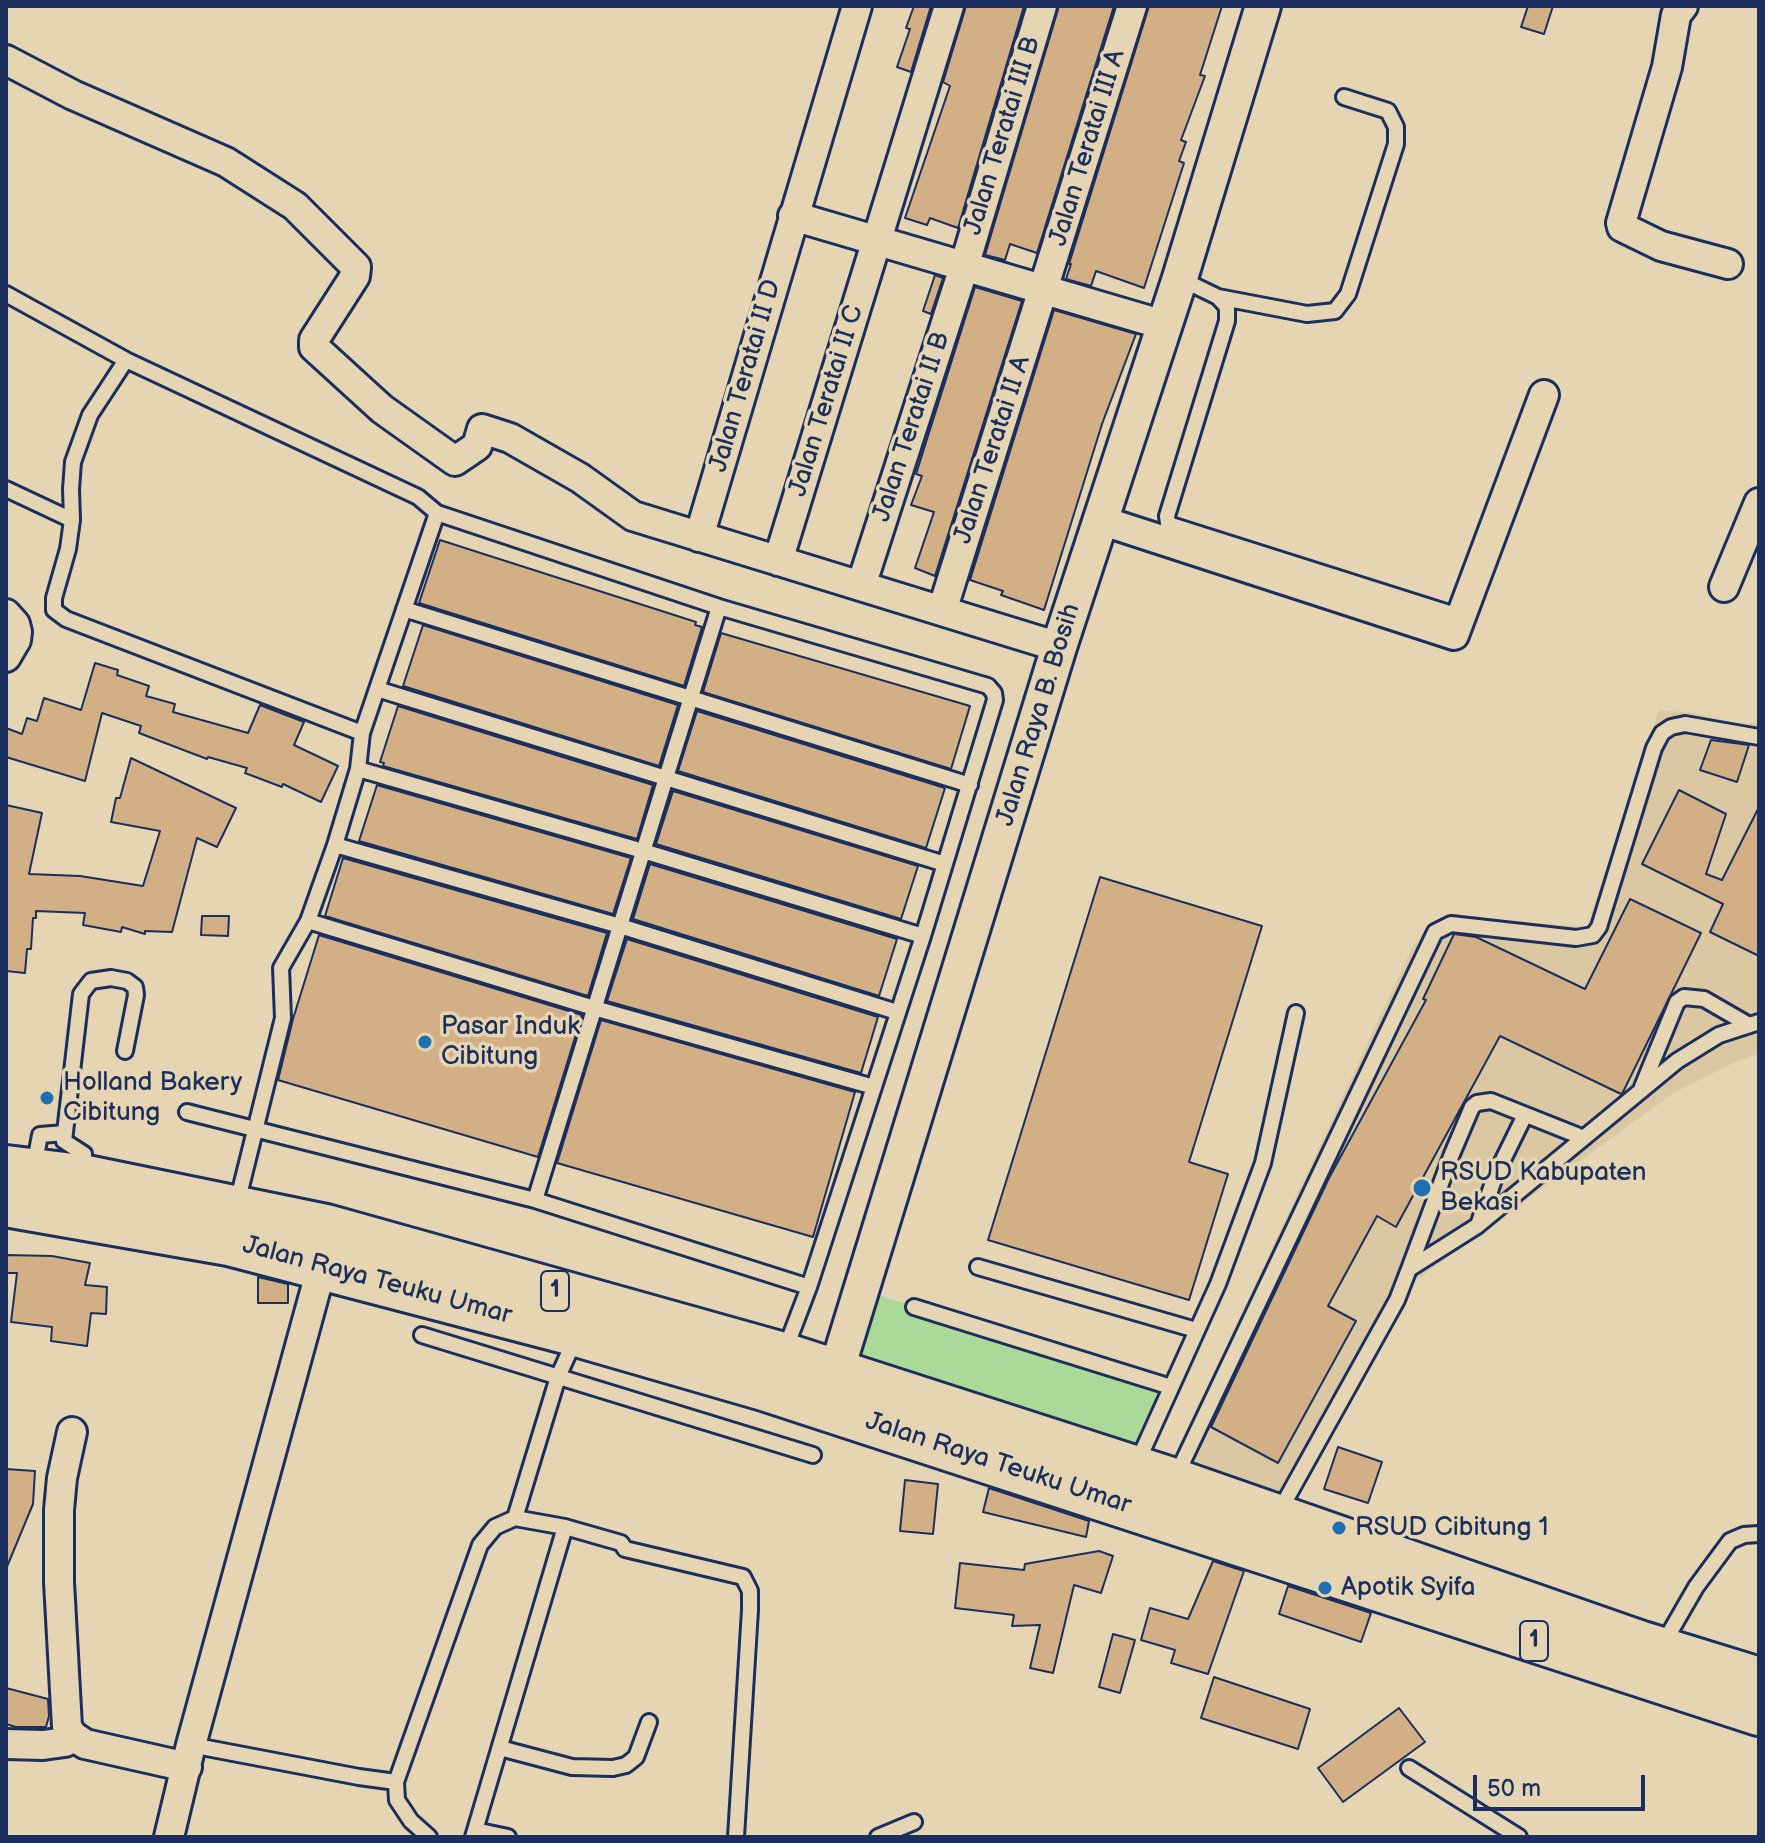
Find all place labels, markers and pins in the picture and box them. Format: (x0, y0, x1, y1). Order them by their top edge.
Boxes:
place label: Pasar Induk Cibitung (441, 1011, 580, 1072)
marker: Pasar Induk Cibitung (416, 1033, 434, 1051)
place label: Holland Bakery Cibitung (63, 1067, 242, 1128)
marker: Holland Bakery Cibitung (38, 1089, 56, 1107)
place label: RSUD Kabupaten Bekasi (1440, 1157, 1646, 1218)
marker: RSUD Kabupaten Bekasi (1411, 1177, 1433, 1199)
place label: RSUD Cibitung 1 (1355, 1512, 1549, 1544)
marker: RSUD Cibitung 1 (1330, 1519, 1348, 1537)
place label: Apotik Syifa (1341, 1572, 1476, 1604)
marker: Apotik Syifa (1316, 1579, 1334, 1597)

